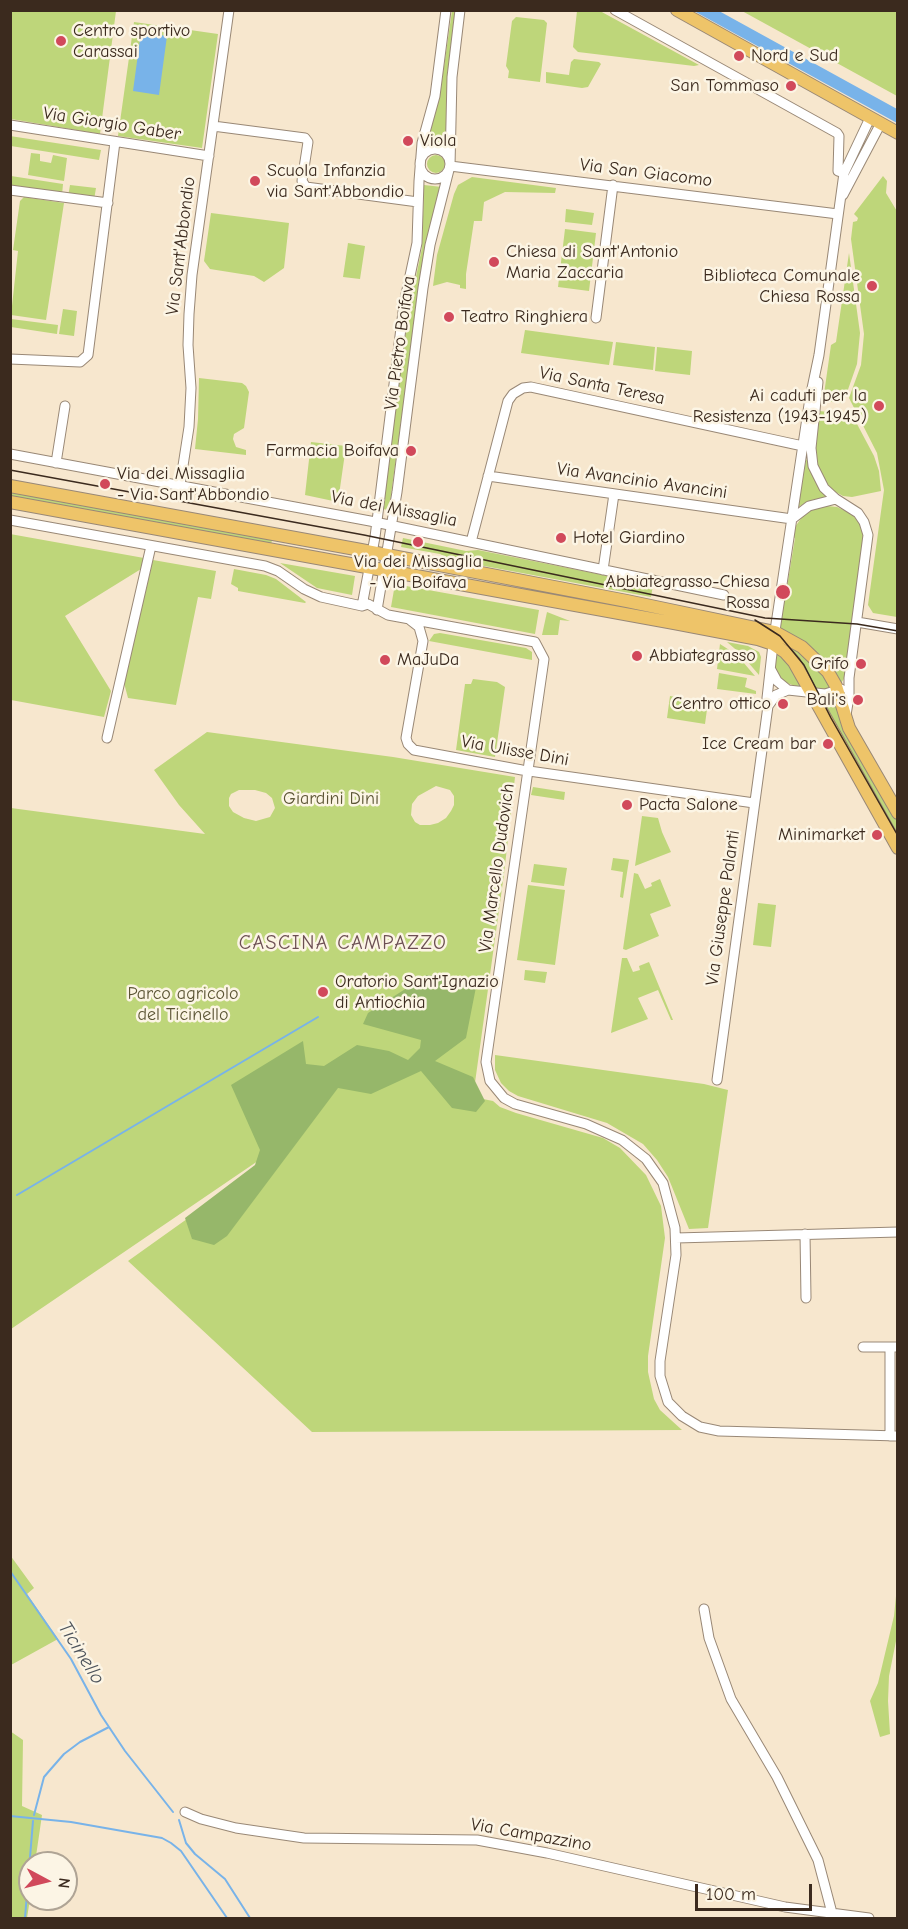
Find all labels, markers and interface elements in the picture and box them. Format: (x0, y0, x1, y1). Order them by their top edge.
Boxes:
place label: Centro sportivo Carassai (73, 20, 190, 63)
marker: Centro sportivo Carassai (54, 34, 68, 48)
place label: Nord e Sud (751, 45, 838, 67)
marker: Nord e Sud (732, 49, 746, 63)
place label: San Tommaso (671, 75, 779, 97)
marker: San Tommaso (784, 79, 798, 93)
street label: Via Giorgio Gaber (42, 102, 182, 146)
place label: Viola (420, 130, 456, 152)
marker: Viola (401, 134, 415, 148)
street label: Via San Giacomo (579, 154, 713, 192)
place label: Scuola Infanzia via Sant'Abbondio (267, 160, 404, 202)
marker: Scuola Infanzia via Sant'Abbondio (248, 174, 262, 188)
street label: Via Sant'Abbondio (162, 176, 200, 316)
place label: Chiesa di Sant'Antonio Maria Zaccaria (506, 241, 678, 284)
marker: Chiesa di Sant'Antonio Maria Zaccaria (487, 255, 501, 269)
place label: Biblioteca Comunale Chiesa Rossa (703, 265, 860, 308)
street label: Via Pietro Boifava (380, 275, 420, 411)
marker: Biblioteca Comunale Chiesa Rossa (865, 279, 879, 293)
place label: Teatro Ringhiera (461, 306, 588, 328)
marker: Teatro Ringhiera (442, 310, 456, 324)
street label: Via Santa Teresa (537, 362, 667, 410)
place label: Ai caduti per la Resistenza (1943-1945) (693, 385, 867, 428)
marker: Ai caduti per la Resistenza (1943-1945) (872, 399, 886, 413)
place label: Farmacia Boifava (266, 440, 399, 462)
marker: Farmacia Boifava (404, 444, 418, 458)
street label: Via Avancinio Avancini (555, 458, 729, 504)
place label: Via dei Missaglia - Via Sant'Abbondio (117, 463, 269, 506)
marker: Via dei Missaglia - Via Sant'Abbondio (98, 477, 112, 491)
street label: Via dei Missaglia (329, 486, 459, 532)
place label: Hotel Giardino (573, 527, 685, 549)
marker: Hotel Giardino (554, 531, 568, 545)
marker: Via dei Missaglia - Via Boifava (411, 535, 425, 549)
place label: Via dei Missaglia - Via Boifava (354, 551, 482, 594)
place label: Abbiategrasso-Chiesa Rossa (605, 571, 770, 614)
marker: Abbiategrasso-Chiesa Rossa (774, 583, 792, 601)
place label: Abbiategrasso (649, 645, 756, 667)
place label: MaJuDa (397, 649, 459, 671)
marker: Abbiategrasso (630, 649, 644, 663)
marker: MaJuDa (378, 653, 392, 667)
place label: Grifo (811, 653, 849, 675)
marker: Grifo (854, 657, 868, 671)
place label: Bali's (807, 689, 846, 711)
place label: Centro ottico (672, 693, 771, 715)
marker: Bali's (851, 693, 865, 707)
marker: Centro ottico (776, 697, 790, 711)
street label: Via Ulisse Dini (460, 731, 570, 771)
place label: Ice Cream bar (702, 733, 816, 755)
marker: Ice Cream bar (821, 737, 835, 751)
street label: Via Marcello Dudovich (474, 782, 520, 954)
park label: Giardini Dini (283, 788, 379, 810)
place label: Pacta Salone (639, 794, 738, 816)
marker: Pacta Salone (620, 798, 634, 812)
place label: Minimarket (778, 824, 865, 846)
marker: Minimarket (870, 828, 884, 842)
street label: Via Giuseppe Palanti (701, 829, 745, 987)
district label: CASCINA CAMPAZZO (239, 931, 447, 955)
place label: Oratorio Sant'Ignazio di Antiochia (335, 971, 499, 1014)
park label: Parco agricolo del Ticinello (127, 983, 239, 1026)
marker: Oratorio Sant'Ignazio di Antiochia (316, 985, 330, 999)
water label: Ticinello (52, 1617, 110, 1689)
street label: Via Campazzino (469, 1814, 593, 1856)
north arrow (18, 1851, 78, 1911)
scale bar (698, 1872, 815, 1910)
text: N (54, 1877, 73, 1889)
text: 100 m (706, 1884, 756, 1905)

